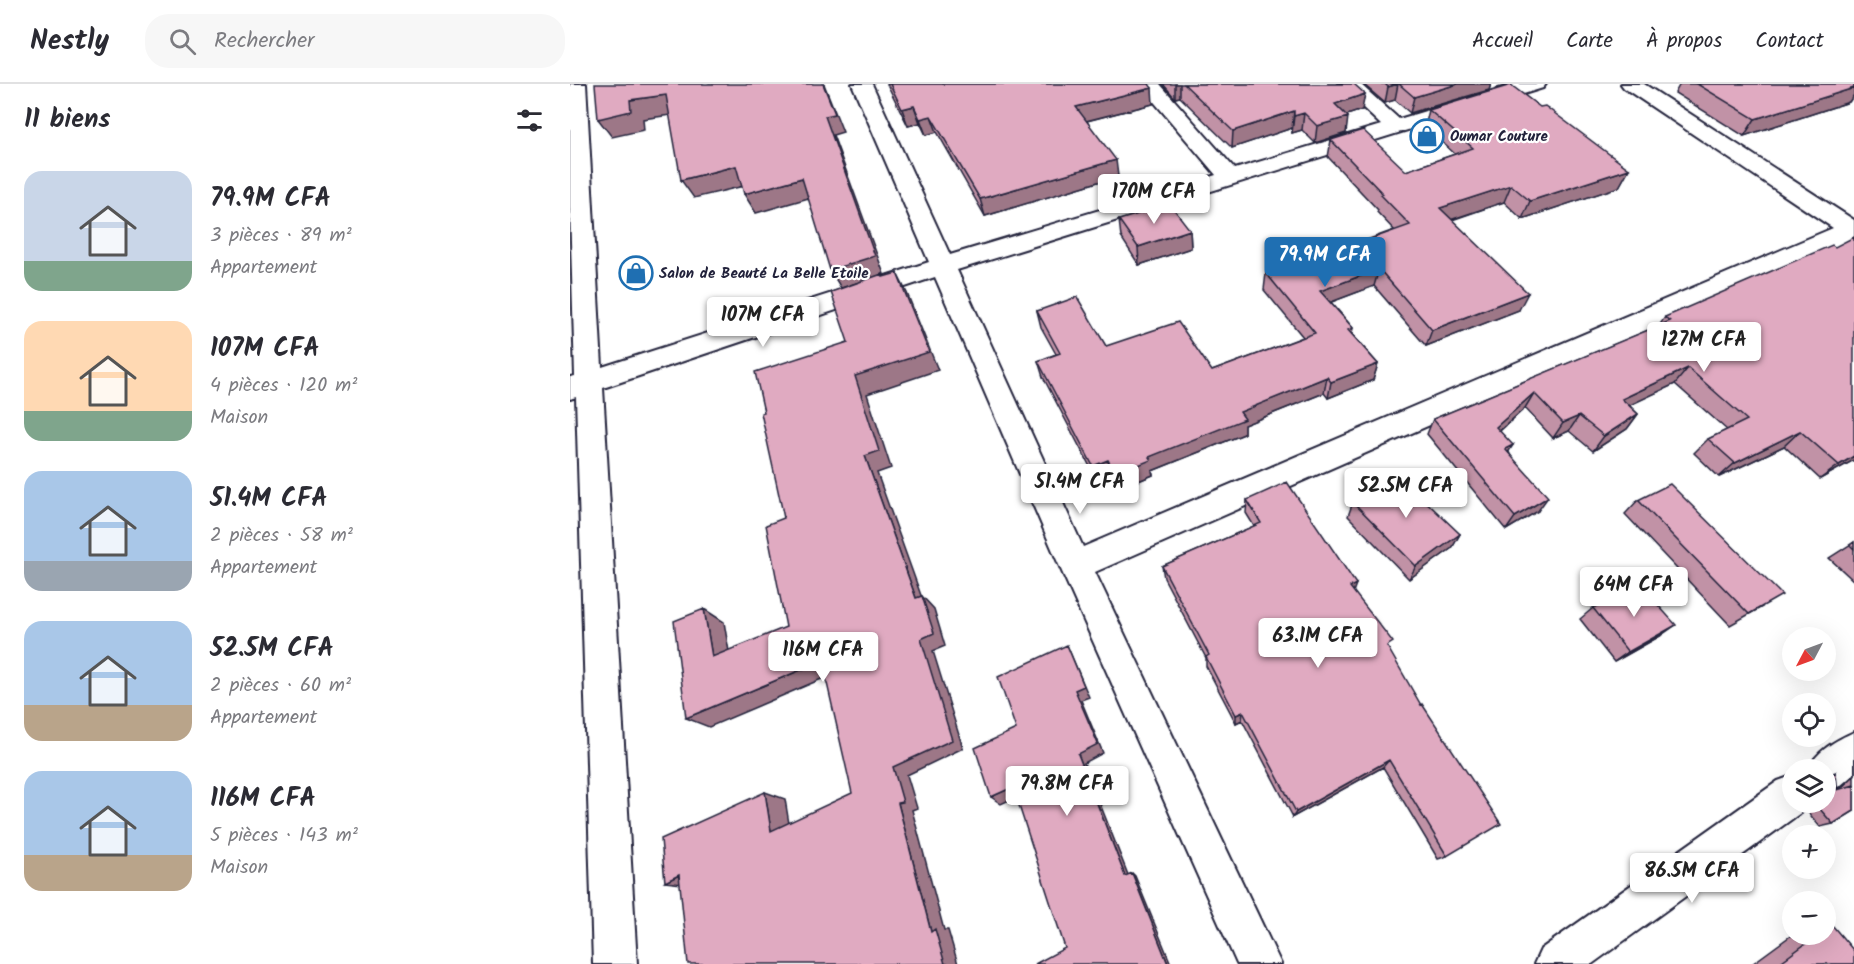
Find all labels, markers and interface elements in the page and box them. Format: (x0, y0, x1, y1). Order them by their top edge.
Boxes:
search box (145, 14, 565, 68)
text: Nestly (30, 19, 109, 64)
text: Rechercher (214, 24, 314, 59)
icon: search (166, 25, 199, 58)
text: Accueil (1472, 25, 1533, 58)
text: Carte (1566, 25, 1613, 58)
text: À propos (1646, 25, 1722, 58)
text: Contact (1755, 25, 1824, 58)
text: 11 biens (24, 99, 110, 141)
icon: filters (513, 104, 546, 137)
shop icon: Oumar Couture (1409, 118, 1445, 154)
place label: Oumar Couture (1450, 125, 1549, 149)
pin: 170M CFA (1092, 174, 1216, 225)
text: 170M CFA (1112, 177, 1196, 209)
text: 79.9M CFA (210, 178, 331, 220)
icon: home (72, 195, 144, 267)
text: 3 pièces · 89 m² (210, 220, 352, 252)
pin: 79.9M CFA (1256, 237, 1394, 288)
text: 79.9M CFA (1278, 240, 1372, 272)
text: Appartement (210, 252, 317, 284)
shop icon: Salon de Beauté La Belle Etoile (618, 255, 654, 291)
place label: Salon de Beauté La Belle Etoile (659, 262, 869, 286)
pin: 107M CFA (701, 297, 825, 348)
text: 107M CFA (721, 300, 805, 332)
pin: 127M CFA (1642, 322, 1766, 373)
text: 127M CFA (1661, 325, 1747, 357)
text: 107M CFA (210, 328, 320, 370)
icon: home (72, 345, 144, 417)
text: 4 pièces · 120 m² (210, 370, 357, 402)
text: Maison (210, 402, 268, 434)
pin: 51.4M CFA (1011, 464, 1149, 515)
text: 51.4M CFA (1035, 467, 1125, 499)
pin: 52.5M CFA (1337, 468, 1475, 519)
text: 52.5M CFA (1358, 471, 1454, 503)
text: 51.4M CFA (210, 478, 328, 520)
icon: home (72, 495, 144, 567)
text: 2 pièces · 58 m² (210, 520, 353, 552)
text: Appartement (210, 552, 317, 584)
pin: 64M CFA (1579, 567, 1689, 618)
text: 64M CFA (1594, 570, 1674, 602)
pin: 63.1M CFA (1249, 618, 1387, 669)
text: 63.1M CFA (1272, 621, 1364, 653)
north arrow (1782, 627, 1836, 681)
map controls (1782, 627, 1836, 945)
text: 52.5M CFA (210, 628, 334, 670)
pin: 116M CFA (761, 632, 885, 683)
text: 116M CFA (782, 635, 864, 667)
icon: home (72, 645, 144, 717)
text: 2 pièces · 60 m² (210, 670, 351, 702)
button: locate (1782, 693, 1836, 747)
text: Appartement (210, 702, 317, 734)
button: layers (1782, 759, 1836, 813)
pin: 79.8M CFA (998, 766, 1136, 817)
text: 79.8M CFA (1020, 769, 1114, 801)
text: 116M CFA (210, 778, 316, 820)
icon: home (72, 795, 144, 867)
text: 5 pièces · 143 m² (210, 820, 358, 852)
button: + (1782, 825, 1836, 879)
text: Maison (210, 852, 268, 884)
pin: 86.5M CFA (1623, 853, 1761, 904)
text: 86.5M CFA (1644, 856, 1740, 888)
button: − (1782, 891, 1836, 945)

